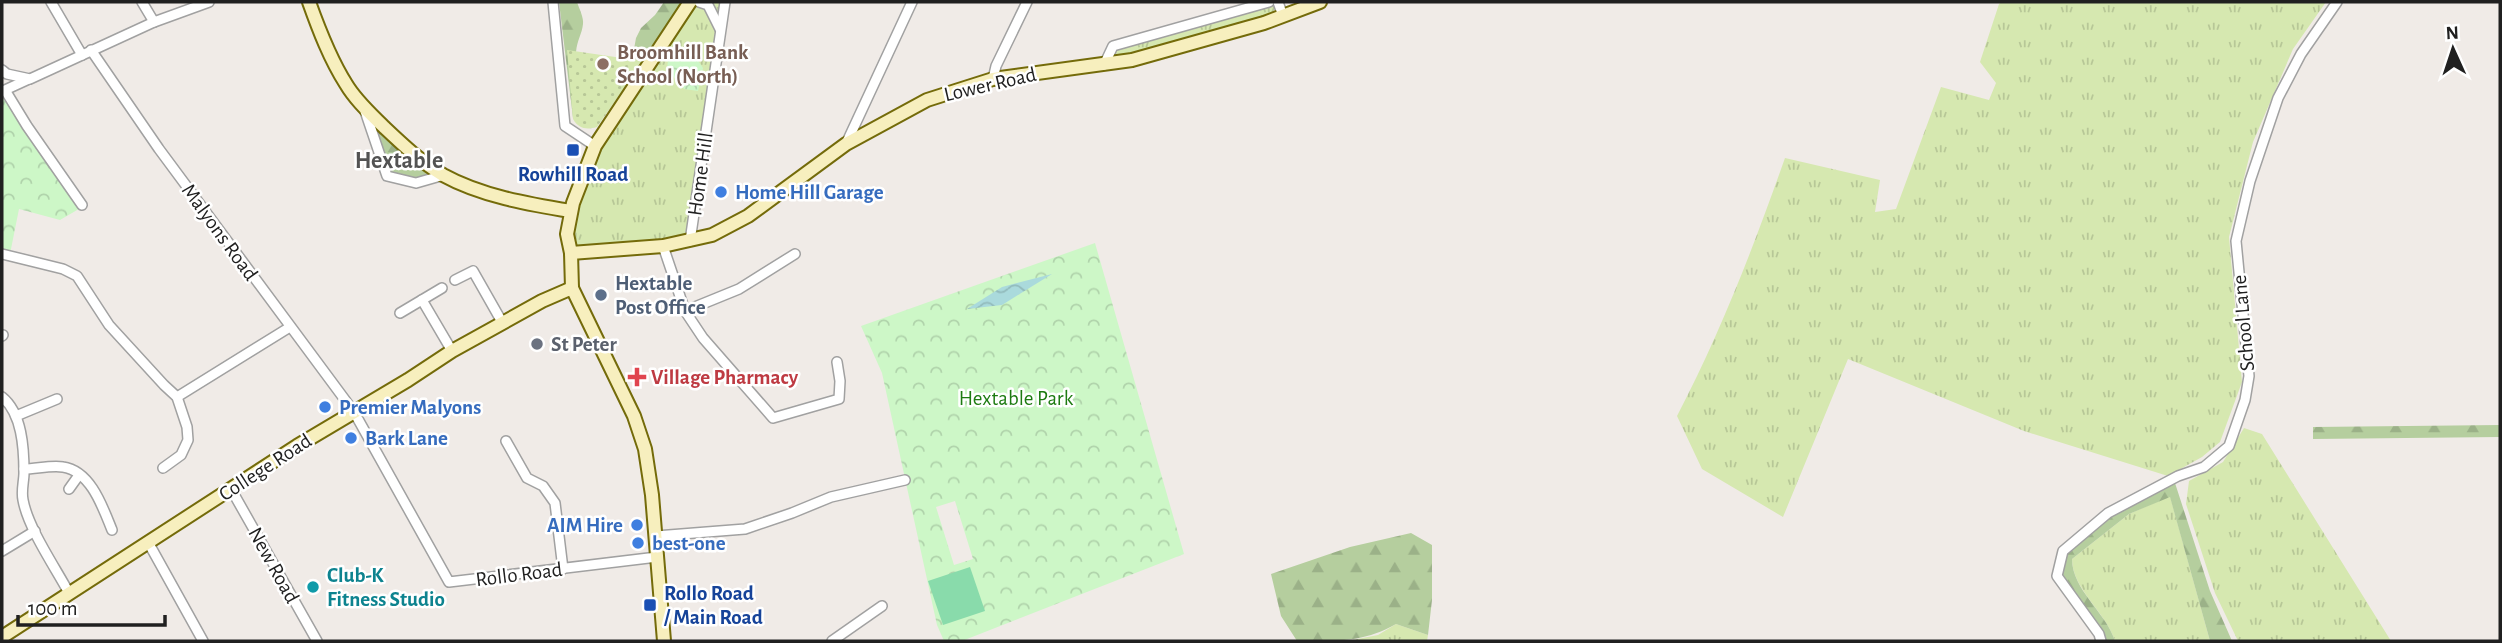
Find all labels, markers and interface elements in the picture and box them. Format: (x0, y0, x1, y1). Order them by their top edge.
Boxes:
north arrow (2418, 14, 2488, 84)
text: N (2445, 24, 2459, 43)
place label: Broomhill Bank School (North) (617, 42, 749, 87)
marker: Broomhill Bank School (North) (595, 56, 611, 72)
street label: Lower Road (942, 64, 1038, 105)
street label: Home Hill (684, 131, 717, 217)
marker: Rowhill Road (565, 142, 581, 158)
district label: Hextable (355, 149, 443, 173)
place label: Rowhill Road (518, 164, 628, 185)
street label: Malyons Road (178, 180, 262, 285)
place label: Home Hill Garage (735, 182, 884, 203)
marker: Home Hill Garage (713, 184, 729, 200)
place label: Hextable Post Office (615, 273, 706, 318)
street label: School Lane (2229, 274, 2258, 372)
marker: Hextable Post Office (593, 287, 609, 303)
place label: St Peter (551, 334, 617, 355)
marker: St Peter (529, 336, 545, 352)
place label: Village Pharmacy (651, 367, 799, 388)
marker: Village Pharmacy (629, 369, 645, 385)
park label: Hextable Park (959, 388, 1074, 409)
place label: Premier Malyons (339, 397, 481, 418)
marker: Premier Malyons (317, 399, 333, 415)
place label: Bark Lane (365, 428, 448, 449)
street label: College Road (215, 430, 315, 505)
marker: Bark Lane (343, 430, 359, 446)
place label: AIM Hire (547, 515, 623, 536)
marker: AIM Hire (629, 517, 645, 533)
street label: New Road (244, 524, 303, 607)
place label: best-one (652, 533, 726, 554)
marker: best-one (630, 535, 646, 551)
street label: Rollo Road (475, 559, 564, 590)
place label: Club-K Fitness Studio (327, 565, 445, 610)
marker: Club-K Fitness Studio (305, 579, 321, 595)
place label: Rollo Road / Main Road (663, 583, 763, 628)
scale bar (18, 584, 164, 628)
marker: Rollo Road / Main Road (642, 597, 658, 613)
text: 100 m (28, 598, 78, 619)

